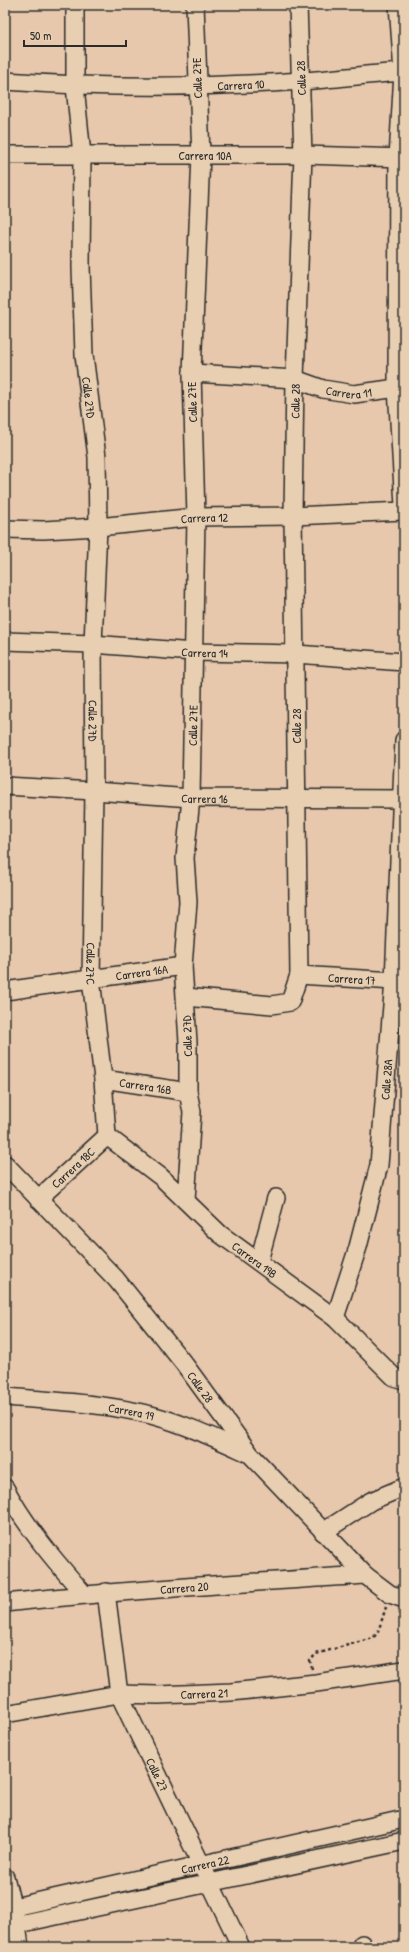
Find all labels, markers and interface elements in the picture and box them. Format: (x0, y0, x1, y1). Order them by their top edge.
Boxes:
scale bar (24, 22, 126, 48)
text: 50 m (30, 27, 51, 44)
street label: Calle 27E (188, 57, 206, 99)
street label: Calle 28 (292, 60, 310, 96)
street label: Carrera 10 (217, 75, 265, 94)
street label: Carrera 10A (178, 147, 232, 164)
street label: Calle 27D (78, 376, 100, 419)
street label: Calle 27E (183, 381, 201, 423)
street label: Carrera 11 (325, 381, 373, 403)
street label: Calle 28 (286, 384, 303, 419)
street label: Carrera 12 (180, 508, 229, 527)
street label: Carrera 14 (181, 643, 228, 661)
street label: Calle 27D (85, 700, 102, 742)
street label: Calle 27E (183, 704, 201, 746)
street label: Calle 28 (288, 709, 305, 743)
street label: Carrera 16 (181, 789, 228, 807)
street label: Calle 27C (82, 942, 100, 986)
street label: Carrera 16A (115, 960, 169, 984)
street label: Carrera 17 (328, 968, 376, 988)
street label: Calle 27D (178, 1015, 196, 1057)
street label: Calle 28A (376, 1058, 396, 1101)
street label: Carrera 16B (118, 1073, 173, 1098)
street label: Carrera 18C (47, 1143, 99, 1192)
street label: Carrera 19B (229, 1237, 281, 1282)
street label: Calle 28 (184, 1368, 218, 1406)
street label: Carrera 19 (107, 1398, 156, 1424)
street label: Carrera 20 (160, 1577, 209, 1597)
street label: Carrera 21 (180, 1684, 228, 1703)
street label: Calle 27 (142, 1755, 173, 1794)
street label: Carrera 22 (179, 1850, 231, 1878)

